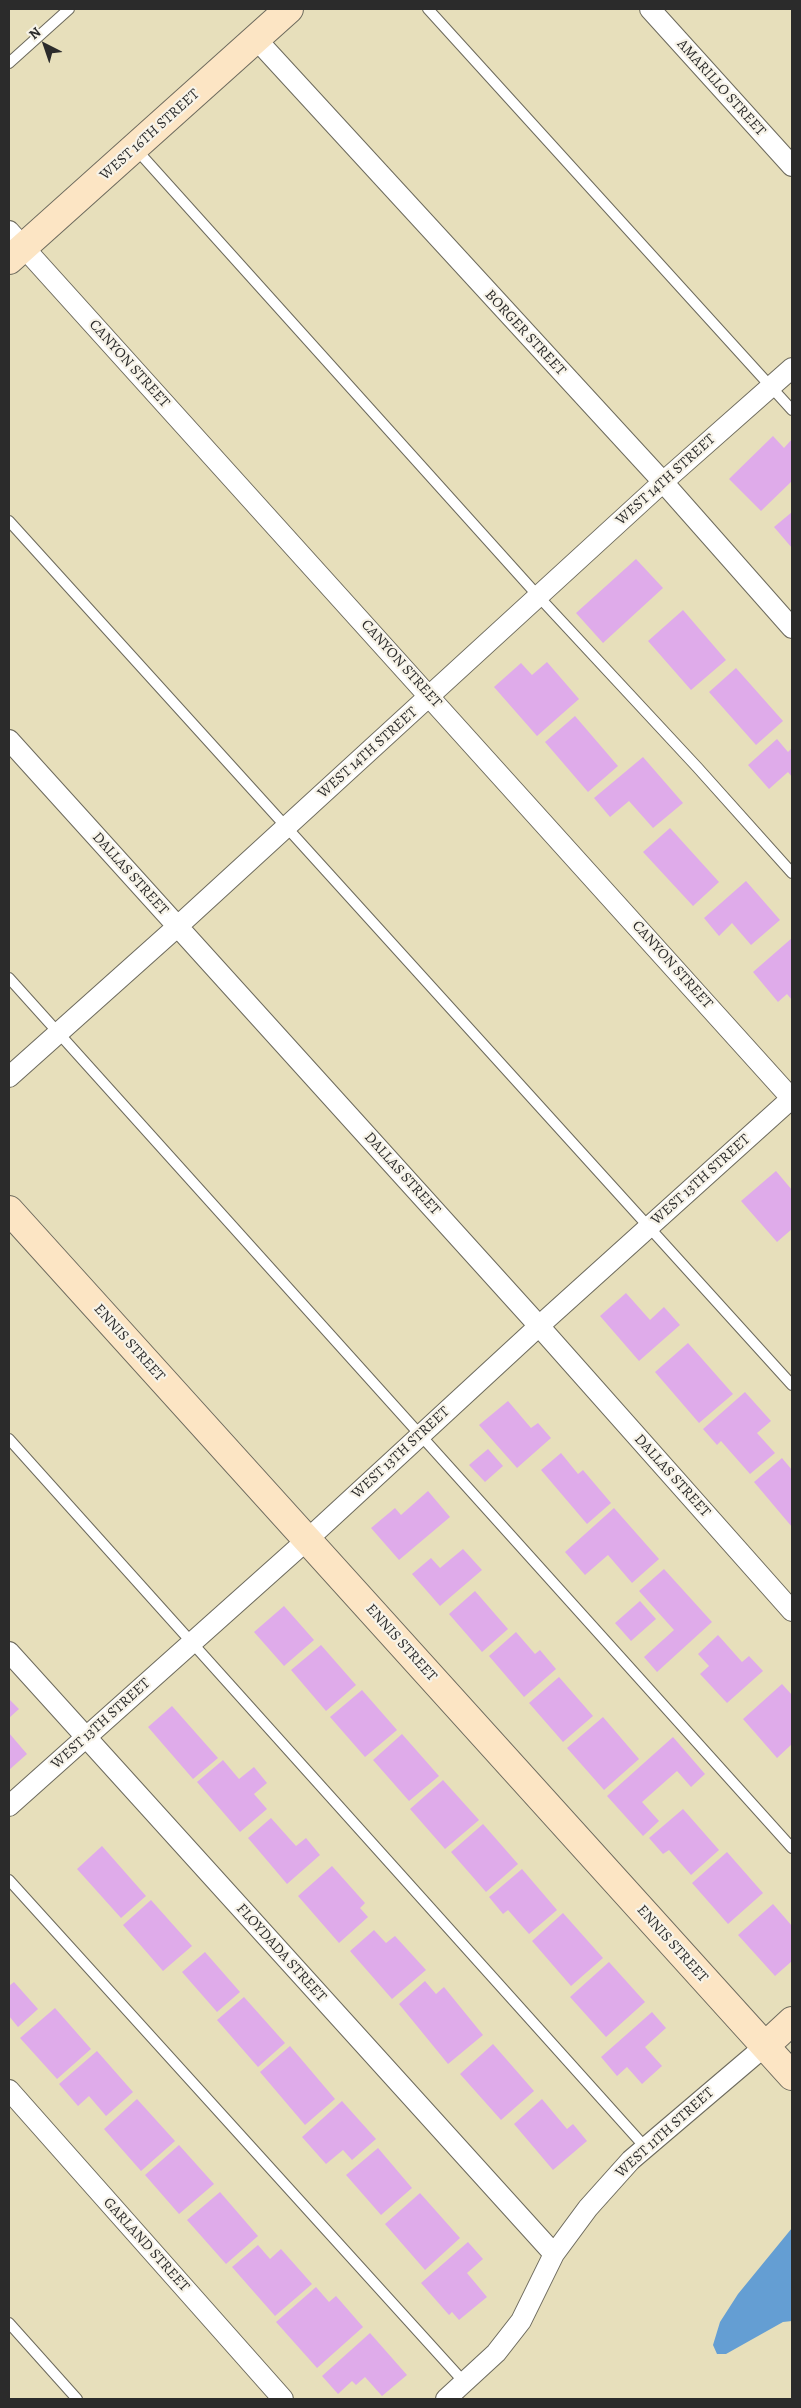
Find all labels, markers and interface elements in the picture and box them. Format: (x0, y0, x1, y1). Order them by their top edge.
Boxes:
north arrow (20, 20, 70, 70)
text: N (25, 23, 45, 44)
street label: AMARILLO STREET (673, 36, 769, 140)
street label: WEST 16TH STREET (97, 86, 203, 184)
street label: BORGER STREET (481, 286, 569, 380)
street label: CANYON STREET (85, 316, 173, 412)
street label: WEST 14TH STREET (613, 431, 719, 529)
street label: CANYON STREET (357, 616, 445, 712)
street label: WEST 14TH STREET (315, 704, 421, 802)
street label: DALLAS STREET (88, 829, 172, 919)
street label: CANYON STREET (628, 917, 716, 1013)
street label: DALLAS STREET (360, 1129, 444, 1219)
street label: WEST 13TH STREET (648, 1131, 754, 1229)
street label: ENNIS STREET (90, 1301, 168, 1385)
street label: WEST 13TH STREET (348, 1403, 454, 1503)
street label: DALLAS STREET (630, 1431, 714, 1521)
street label: ENNIS STREET (362, 1601, 440, 1685)
street label: WEST 13TH STREET (48, 1675, 154, 1773)
street label: FLOYDADA STREET (232, 1900, 330, 2006)
street label: ENNIS STREET (633, 1902, 711, 1986)
street label: WEST 11TH STREET (612, 2084, 718, 2182)
street label: GARLAND STREET (99, 2194, 193, 2296)

